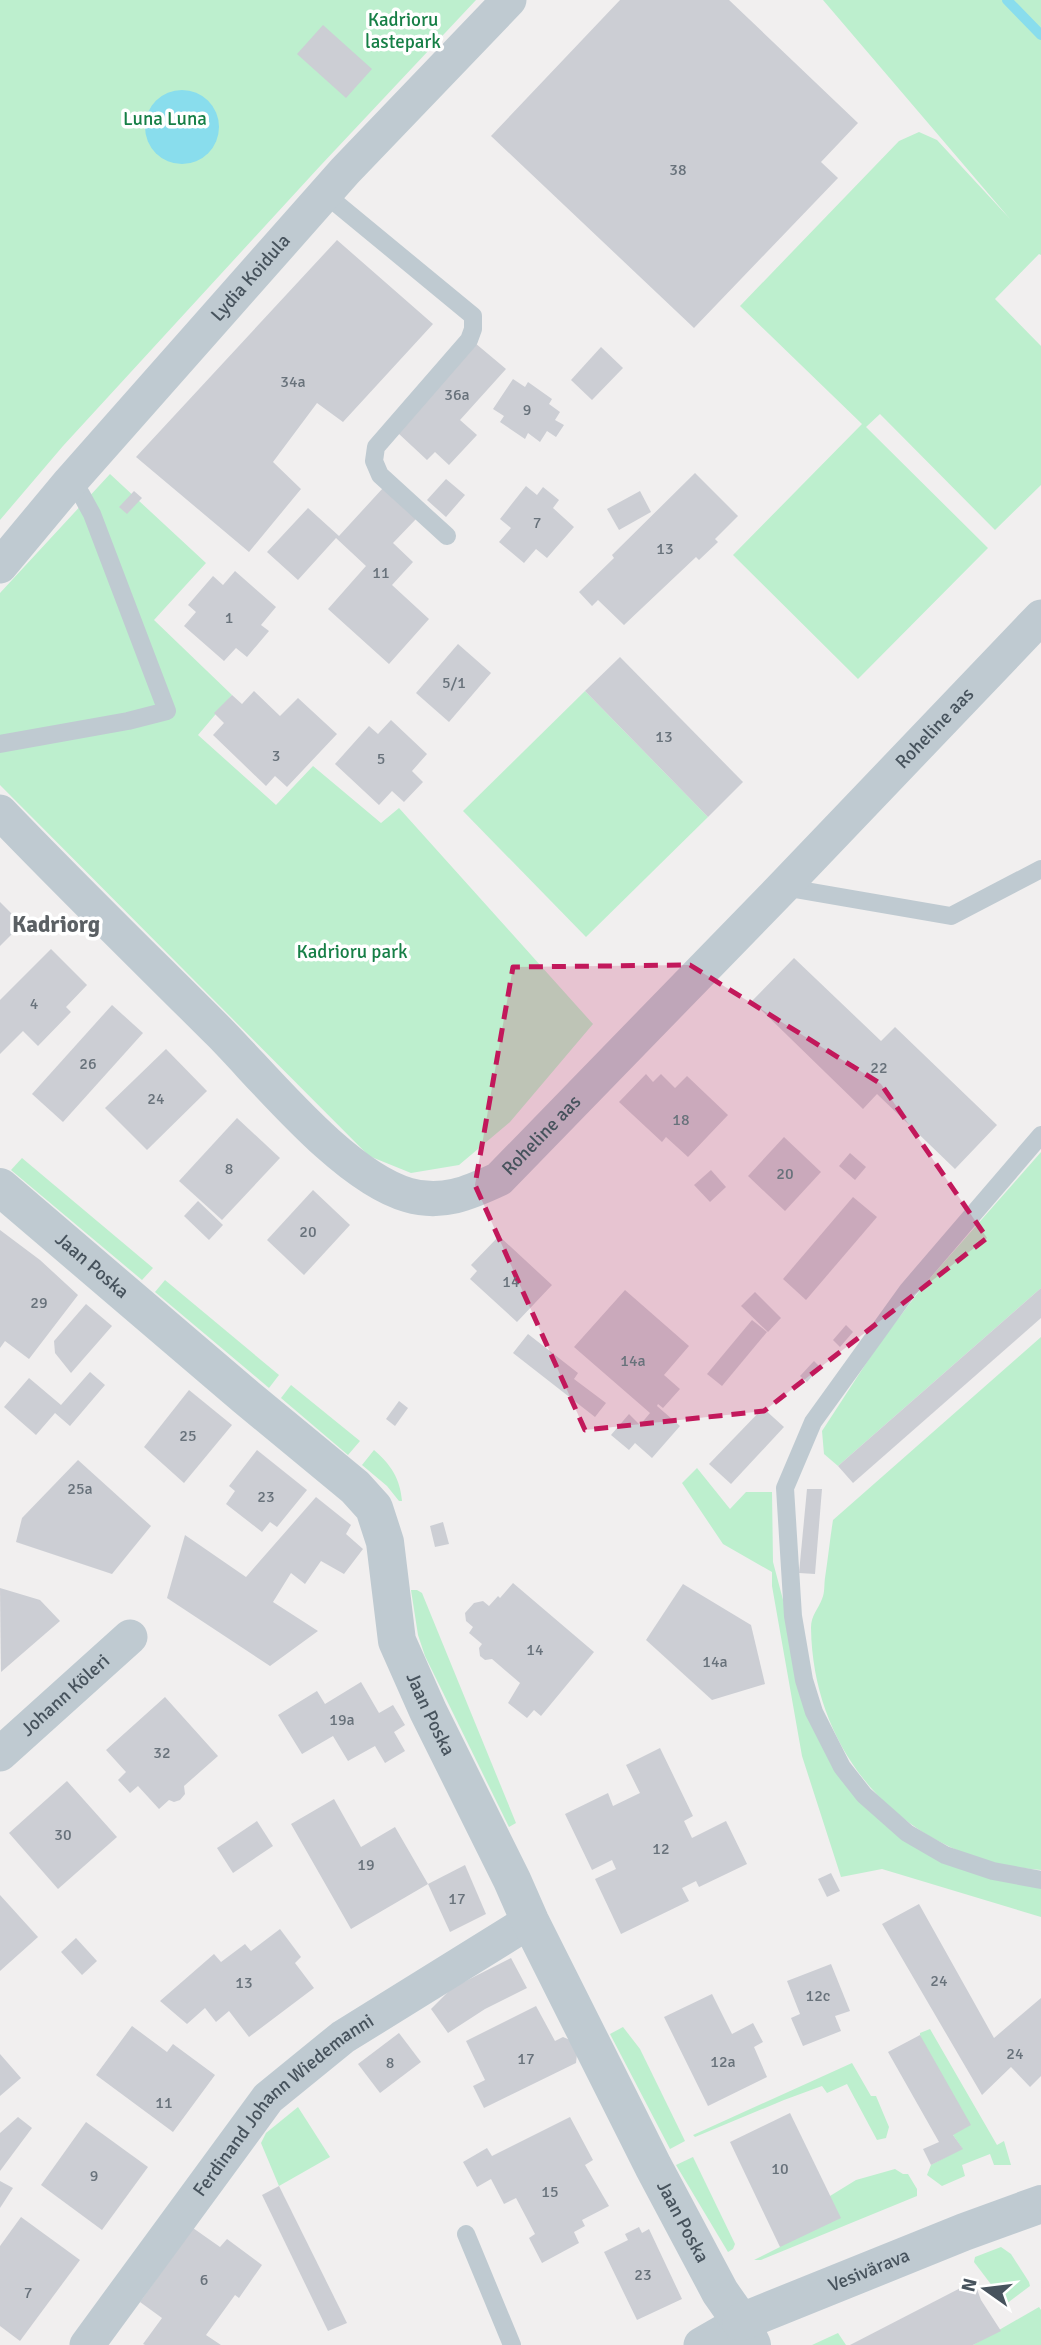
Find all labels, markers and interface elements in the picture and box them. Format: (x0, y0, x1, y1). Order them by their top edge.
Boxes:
park label: Kadrioru lastepark (365, 8, 441, 54)
park label: Luna Luna (123, 107, 207, 131)
house number: 38 (669, 160, 687, 180)
street label: Lydia Koidula (206, 229, 296, 326)
house number: 34a (280, 372, 306, 392)
house number: 36a (444, 385, 470, 405)
house number: 9 (523, 400, 531, 420)
house number: 7 (533, 513, 541, 533)
house number: 13 (656, 539, 674, 559)
house number: 11 (372, 563, 390, 583)
house number: 1 (225, 608, 233, 628)
house number: 5/1 (442, 673, 466, 693)
street label: Roheline aas (890, 683, 979, 774)
house number: 13 (655, 727, 673, 747)
house number: 3 (272, 746, 280, 766)
house number: 5 (377, 749, 385, 769)
district label: Kadriorg (12, 910, 100, 939)
park label: Kadrioru park (296, 940, 408, 964)
house number: 4 (30, 994, 39, 1014)
house number: 26 (79, 1054, 97, 1074)
house number: 22 (870, 1058, 888, 1078)
house number: 24 (147, 1089, 165, 1109)
street label: Roheline aas (497, 1090, 586, 1181)
house number: 18 (672, 1110, 690, 1130)
house number: 8 (225, 1159, 233, 1179)
house number: 20 (776, 1164, 794, 1184)
house number: 20 (299, 1222, 317, 1242)
street label: Jaan Poska (50, 1227, 134, 1304)
house number: 14 (502, 1272, 520, 1292)
house number: 29 (30, 1293, 48, 1313)
house number: 14a (620, 1351, 646, 1371)
house number: 25 (179, 1426, 197, 1446)
house number: 25a (67, 1479, 93, 1499)
house number: 23 (257, 1487, 275, 1507)
house number: 14 (526, 1640, 544, 1660)
street label: Johann Köleri (16, 1649, 115, 1741)
house number: 14a (702, 1652, 728, 1672)
street label: Jaan Poska (400, 1669, 460, 1760)
house number: 19a (329, 1710, 355, 1730)
house number: 32 (153, 1743, 171, 1763)
house number: 30 (54, 1825, 72, 1845)
house number: 12 (652, 1839, 670, 1859)
house number: 19 (357, 1855, 375, 1875)
house number: 17 (448, 1889, 466, 1909)
house number: 24 (930, 1971, 948, 1991)
house number: 13 (235, 1973, 253, 1993)
house number: 12c (806, 1986, 830, 2006)
street label: Ferdinand Johann Wiedemanni (188, 2009, 378, 2201)
house number: 24 (1006, 2044, 1024, 2064)
house number: 17 (517, 2049, 535, 2069)
house number: 12a (710, 2052, 736, 2072)
house number: 8 (386, 2053, 394, 2073)
house number: 11 (155, 2093, 173, 2113)
house number: 10 (771, 2159, 789, 2179)
house number: 9 (90, 2166, 98, 2186)
street label: Jaan Poska (651, 2177, 714, 2267)
house number: 15 (541, 2182, 559, 2202)
street label: Vesivärava (825, 2243, 913, 2297)
north arrow (950, 2254, 1020, 2324)
house number: 23 (634, 2265, 652, 2285)
house number: 6 (200, 2270, 208, 2290)
text: N (956, 2276, 983, 2294)
house number: 7 (24, 2283, 32, 2303)

